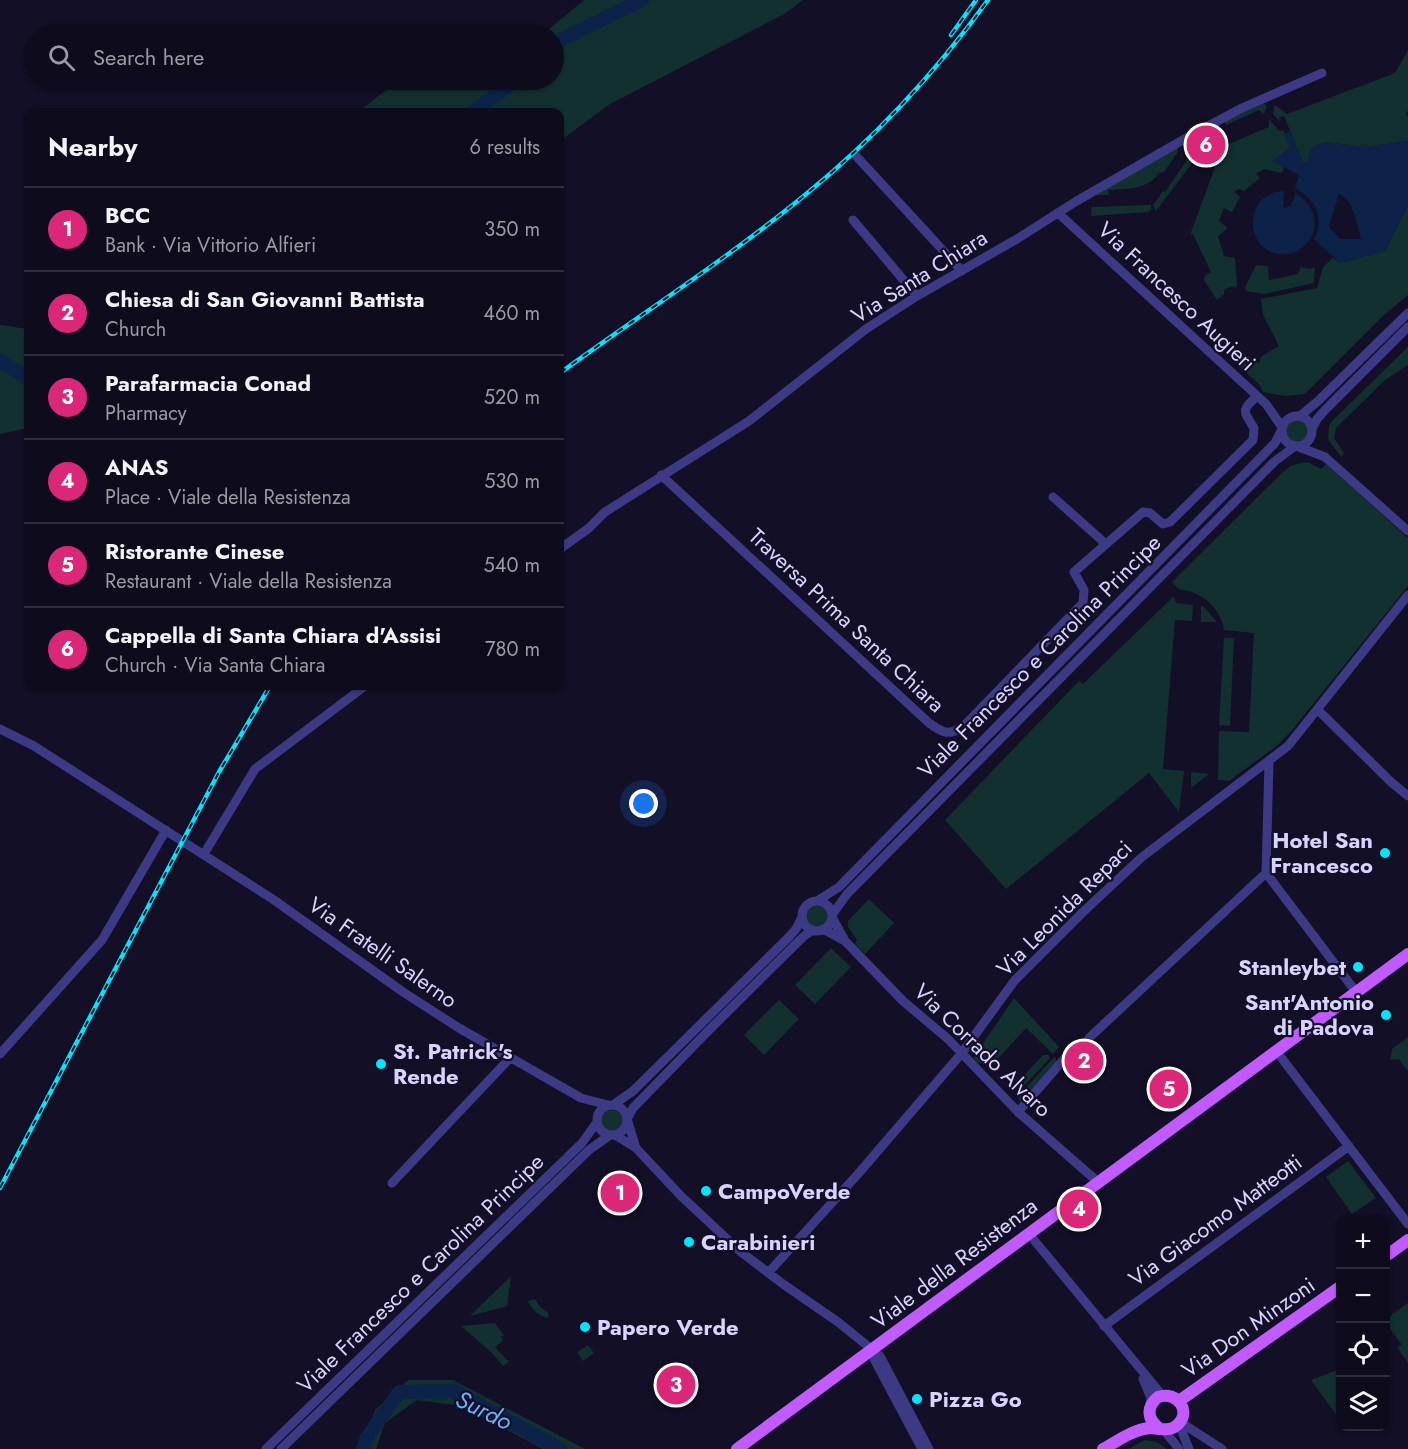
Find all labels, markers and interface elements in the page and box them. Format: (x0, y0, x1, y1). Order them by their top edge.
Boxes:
search box (24, 24, 564, 90)
icon: search (45, 41, 78, 74)
text: Search here (93, 41, 204, 73)
pin: 6 (1186, 122, 1226, 168)
text: Nearby (48, 128, 137, 166)
text: 6 results (470, 133, 540, 162)
text: BCC (105, 199, 150, 231)
street label: Via Francesco Augieri (1091, 214, 1263, 378)
text: 1 (62, 215, 73, 244)
text: 350 m (484, 215, 540, 244)
street label: Via Santa Chiara (845, 221, 993, 331)
text: Bank · Via Vittorio Alfieri (105, 231, 316, 260)
text: Chiesa di San Giovanni Battista (105, 283, 425, 315)
text: 2 (61, 299, 74, 328)
text: 460 m (483, 299, 540, 328)
text: Church (105, 315, 166, 344)
text: Parafarmacia Conad (105, 367, 311, 399)
text: 3 (61, 383, 74, 412)
text: 520 m (484, 383, 540, 412)
text: Pharmacy (105, 399, 187, 428)
text: ANAS (105, 451, 169, 483)
text: 4 (61, 467, 74, 496)
text: 530 m (484, 467, 540, 496)
text: Place · Viale della Resistenza (105, 483, 351, 512)
street label: Traversa Prima Santa Chiara (742, 520, 952, 720)
street label: Viale Francesco e Carolina Principe (910, 527, 1168, 785)
text: Ristorante Cinese (105, 535, 284, 567)
text: 5 (61, 551, 74, 580)
text: 540 m (483, 551, 540, 580)
text: Restaurant · Viale della Resistenza (105, 567, 392, 596)
text: Cappella di Santa Chiara d'Assisi (105, 619, 441, 651)
text: 6 (61, 635, 74, 664)
text: 780 m (485, 635, 540, 664)
text: Church · Via Santa Chiara (105, 651, 325, 680)
your location (629, 789, 658, 818)
place label: Hotel San Francesco (1270, 824, 1373, 881)
street label: Via Leonida Repaci (989, 833, 1139, 983)
marker: Hotel San Francesco (1378, 846, 1392, 860)
street label: Via Fratelli Salerno (302, 889, 464, 1015)
place label: Stanleybet (1238, 951, 1346, 983)
marker: Stanleybet (1351, 960, 1365, 974)
street label: Via Corrado Alvaro (907, 976, 1059, 1124)
place label: Sant'Antonio di Padova (1245, 986, 1374, 1043)
marker: Sant'Antonio di Padova (1379, 1008, 1393, 1022)
place label: St. Patrick's Rende (393, 1035, 513, 1092)
pin: 2 (1064, 1038, 1104, 1084)
marker: St. Patrick's Rende (374, 1057, 388, 1071)
pin: 5 (1150, 1066, 1188, 1112)
street label: Viale Francesco e Carolina Principe (289, 1146, 551, 1400)
street label: Via Giacomo Matteotti (1122, 1146, 1308, 1294)
pin: 1 (600, 1170, 640, 1216)
place label: CampoVerde (718, 1175, 850, 1207)
marker: CampoVerde (699, 1184, 713, 1198)
pin: 4 (1060, 1186, 1098, 1232)
street label: Viale della Resistenza (864, 1190, 1044, 1336)
map controls (1336, 1215, 1390, 1431)
button: + (1336, 1215, 1390, 1269)
place label: Carabinieri (701, 1226, 815, 1258)
marker: Carabinieri (682, 1235, 696, 1249)
street label: Via Don Minzoni (1175, 1269, 1321, 1385)
button: − (1336, 1269, 1390, 1323)
place label: Papero Verde (597, 1311, 739, 1343)
marker: Papero Verde (578, 1320, 592, 1334)
button: locate (1336, 1323, 1390, 1377)
pin: 3 (656, 1362, 696, 1408)
button: layers (1336, 1377, 1390, 1431)
water label: Surdo (450, 1381, 518, 1439)
place label: Pizza Go (929, 1383, 1022, 1415)
marker: Pizza Go (910, 1392, 924, 1406)

